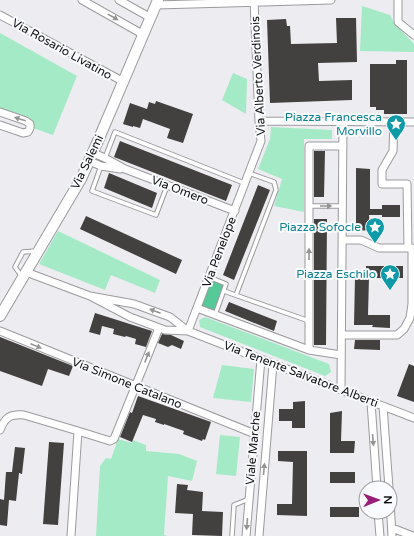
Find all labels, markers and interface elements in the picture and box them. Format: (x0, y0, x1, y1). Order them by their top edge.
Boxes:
one-way arrow (107, 14, 119, 21)
street label: Via Rosario Livatino (9, 16, 115, 82)
street label: Via Alberto Verdinois (248, 16, 268, 136)
place label: Piazza Francesca Morvillo (285, 110, 382, 138)
place icon: Piazza Francesca Morvillo (385, 113, 407, 141)
one-way arrow (14, 115, 26, 121)
street label: Via Salemi (68, 132, 106, 192)
street label: Via Omero (149, 173, 211, 207)
one-way arrow (320, 203, 333, 209)
street label: Via Penelope (199, 215, 239, 289)
place icon: Piazza Sofocle (364, 216, 386, 244)
place label: Piazza Sofocle (279, 220, 361, 234)
one-way arrow (306, 247, 312, 260)
place icon: Piazza Eschilo (379, 263, 401, 291)
place label: Piazza Eschilo (296, 267, 376, 281)
one-way arrow (149, 308, 161, 314)
street label: Via Tenente Salvatore Alberti (222, 338, 380, 410)
one-way arrow (31, 343, 42, 349)
one-way arrow (144, 351, 150, 362)
street label: Via Simone Catalano (70, 355, 184, 411)
street label: Viale Marche (243, 410, 263, 486)
one-way arrow (370, 434, 377, 446)
one-way arrow (261, 463, 268, 475)
north arrow (358, 480, 398, 520)
text: N (381, 495, 394, 504)
one-way arrow (244, 518, 251, 530)

